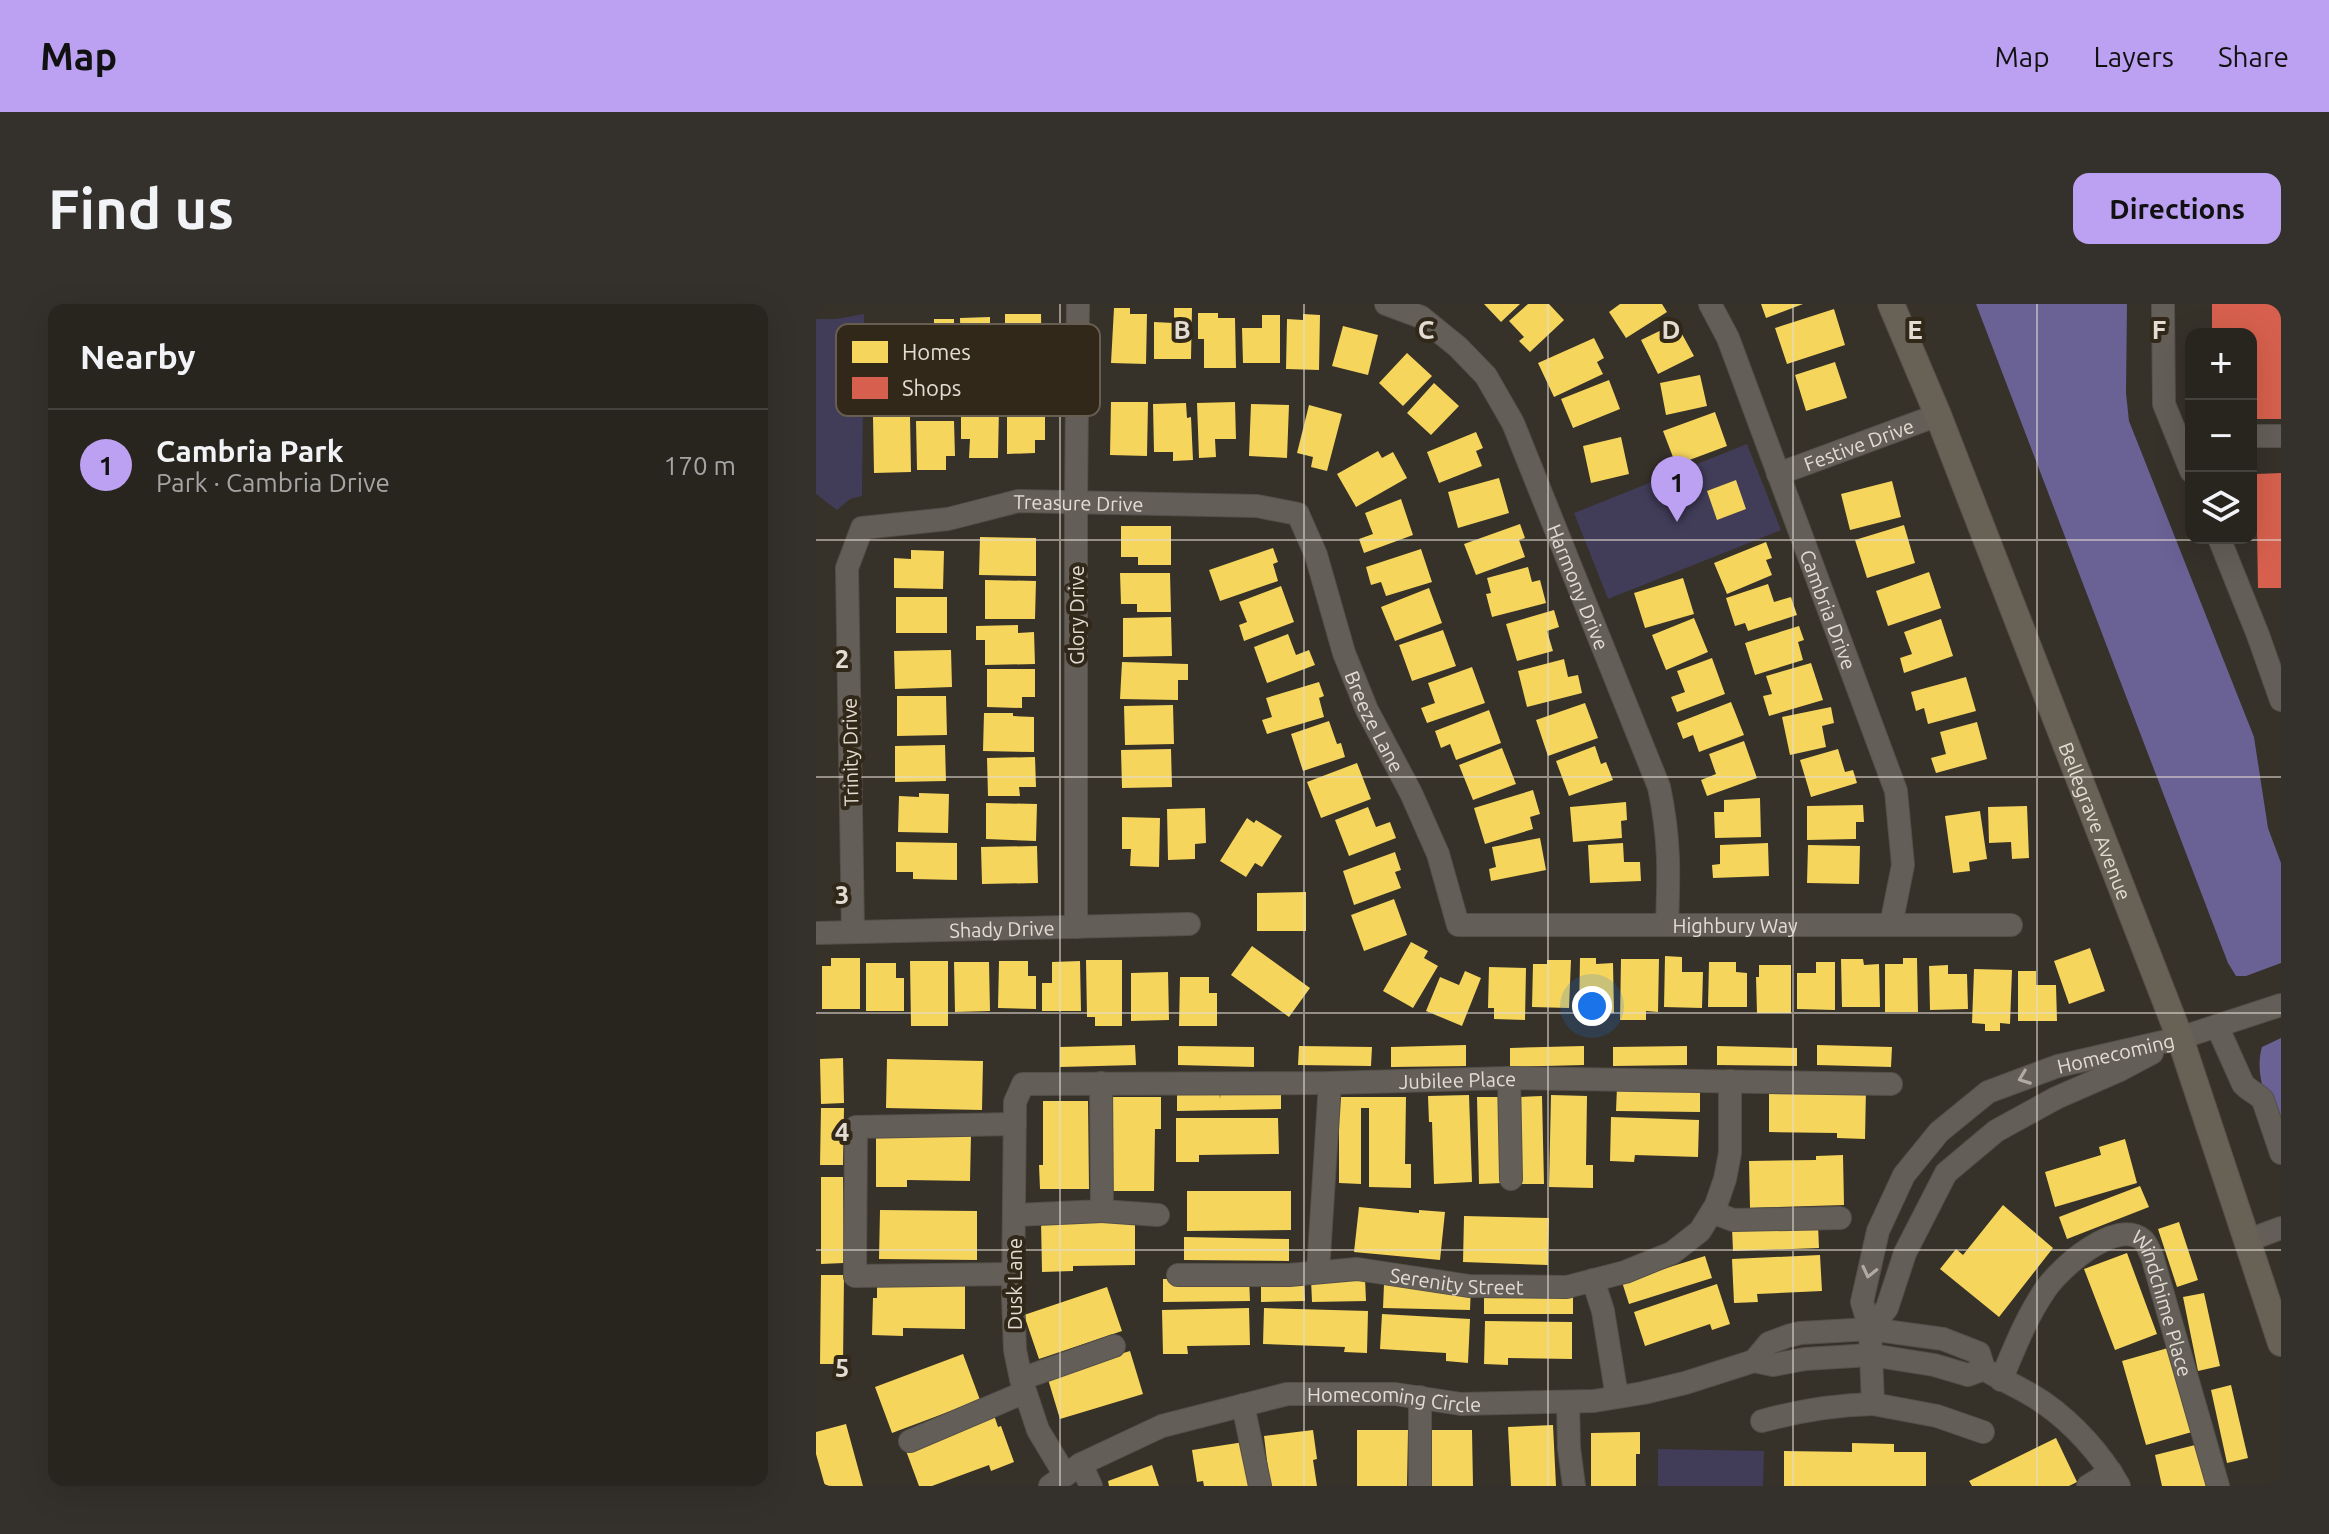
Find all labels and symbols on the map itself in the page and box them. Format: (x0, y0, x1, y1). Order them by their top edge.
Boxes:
text: B (1173, 315, 1191, 344)
text: C (1418, 315, 1435, 344)
text: D (1662, 315, 1680, 344)
text: E (1907, 315, 1923, 344)
text: F (2152, 315, 2166, 344)
legend (836, 324, 1100, 416)
text: Homes (902, 339, 971, 364)
text: Shops (902, 375, 961, 400)
street label: Festive Drive (1800, 413, 1917, 475)
pin: 1 (1651, 456, 1703, 522)
street label: Treasure Drive (1013, 489, 1144, 515)
street label: Harmony Drive (1543, 521, 1614, 653)
street label: Cambria Drive (1796, 546, 1861, 673)
street label: Glory Drive (1065, 565, 1088, 665)
text: 2 (835, 644, 849, 673)
street label: Breeze Lane (1341, 667, 1409, 776)
street label: Trinity Drive (838, 698, 862, 806)
street label: Bellegrave Avenue (2055, 739, 2137, 903)
text: 3 (835, 880, 849, 909)
street label: Highbury Way (1673, 914, 1798, 937)
street label: Shady Drive (949, 916, 1055, 941)
your location (1572, 986, 1612, 1026)
street label: Homecoming (2055, 1028, 2177, 1077)
street label: Jubilee Place (1398, 1066, 1516, 1093)
one-way arrow (2018, 1069, 2032, 1085)
text: 4 (835, 1117, 849, 1146)
street label: Windchime Place (2128, 1225, 2197, 1379)
street label: Dusk Lane (1003, 1238, 1026, 1330)
street label: Serenity Street (1388, 1263, 1524, 1298)
one-way arrow (1861, 1264, 1878, 1278)
text: 5 (835, 1353, 849, 1382)
street label: Homecoming Circle (1307, 1383, 1481, 1416)

